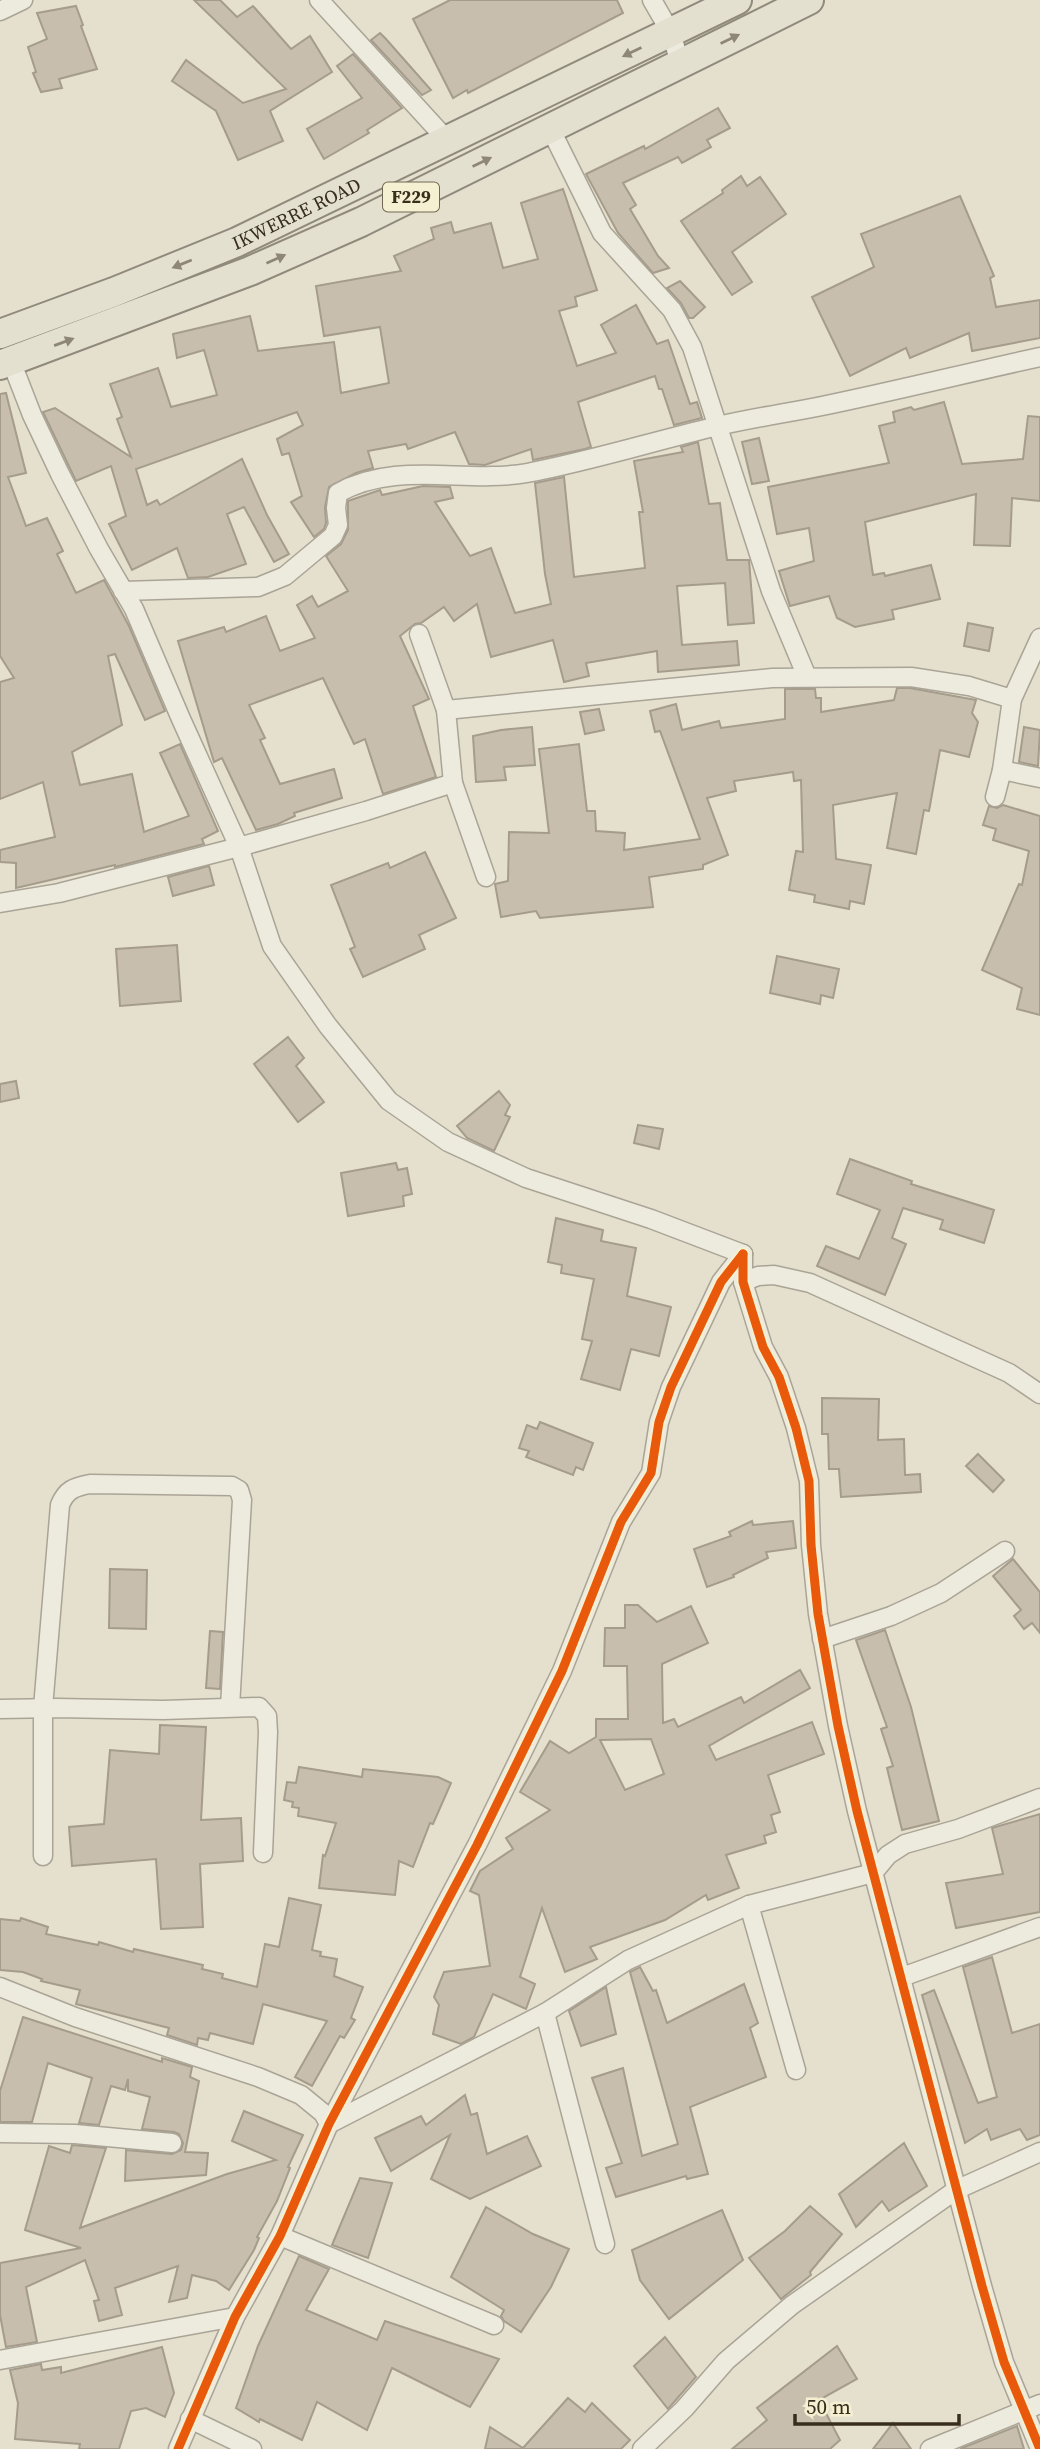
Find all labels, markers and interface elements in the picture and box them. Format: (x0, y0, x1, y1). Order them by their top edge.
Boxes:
one-way arrow (720, 33, 740, 45)
one-way arrow (621, 47, 642, 58)
one-way arrow (472, 157, 492, 168)
street label: IKWERRE ROAD (228, 171, 365, 256)
road number: F229 (383, 182, 439, 212)
one-way arrow (266, 253, 287, 264)
one-way arrow (172, 259, 193, 270)
one-way arrow (54, 336, 75, 347)
scale bar (795, 2382, 960, 2426)
text: 50 m (806, 2392, 851, 2421)

